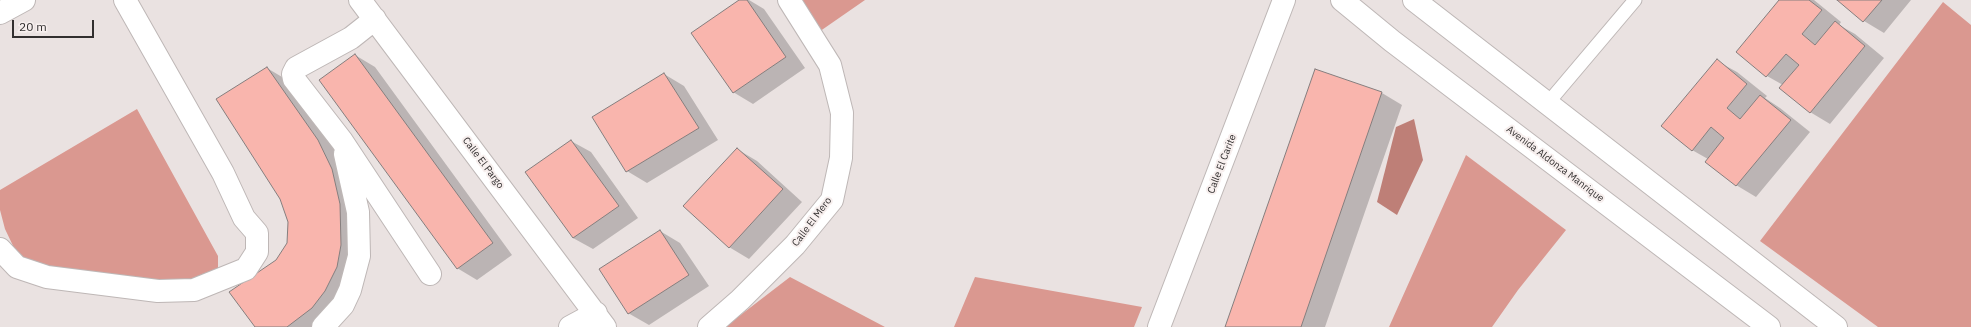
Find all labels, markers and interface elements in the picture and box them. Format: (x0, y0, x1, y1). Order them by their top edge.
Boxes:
scale bar (14, 12, 96, 38)
text: 20 m (19, 19, 47, 34)
street label: Avenida Aldonza Manrique (1504, 123, 1606, 205)
street label: Calle El Carite (1205, 133, 1239, 195)
street label: Calle El Pargo (460, 135, 506, 191)
street label: Calle El Mero (790, 195, 834, 249)

